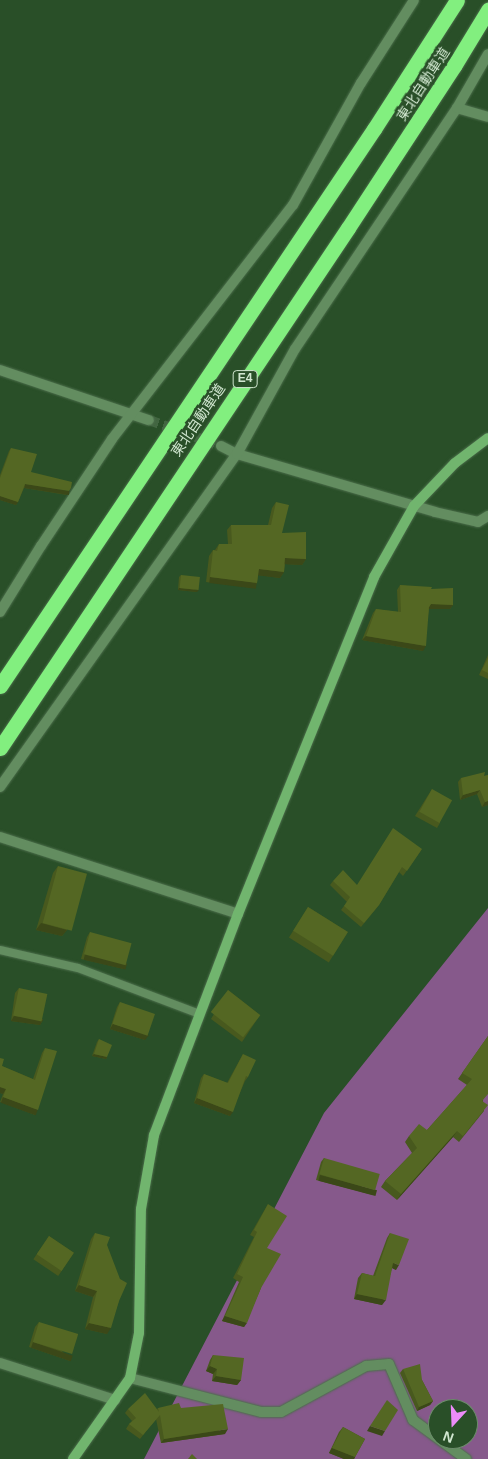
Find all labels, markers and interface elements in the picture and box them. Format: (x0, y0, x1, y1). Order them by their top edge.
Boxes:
street label: 東北自動車道 (393, 44, 453, 124)
road number: E4 (232, 369, 258, 388)
street label: 東北自動車道 (168, 380, 228, 460)
north arrow (428, 1399, 478, 1449)
text: N (441, 1428, 456, 1446)

